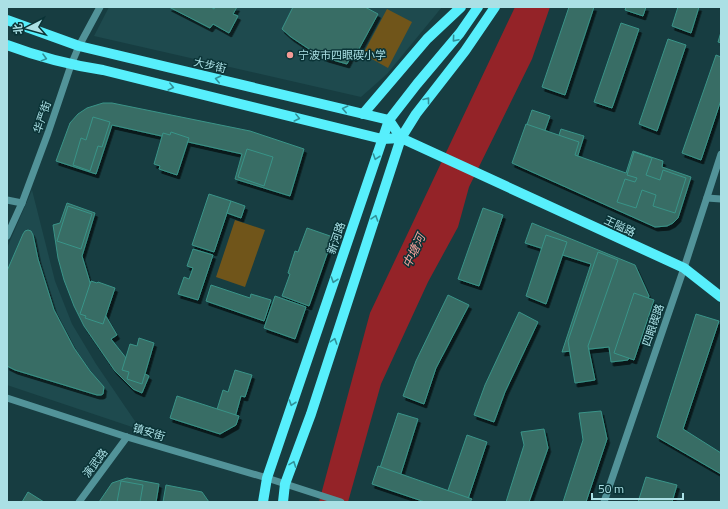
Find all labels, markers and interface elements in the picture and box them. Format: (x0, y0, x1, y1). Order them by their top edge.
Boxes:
north arrow (8, 8, 48, 48)
text: 北 (10, 23, 27, 35)
one-way arrow (453, 34, 460, 41)
place label: 宁波市四眼碶小学 (298, 47, 386, 63)
marker: 宁波市四眼碶小学 (285, 50, 295, 60)
one-way arrow (40, 53, 47, 62)
street label: 大步街 (192, 53, 228, 77)
one-way arrow (215, 75, 222, 84)
one-way arrow (167, 82, 174, 91)
one-way arrow (422, 98, 429, 105)
street label: 华严街 (29, 99, 55, 135)
one-way arrow (342, 106, 348, 114)
one-way arrow (294, 114, 300, 122)
one-way arrow (372, 153, 381, 160)
street label: 王隘路 (602, 212, 638, 240)
one-way arrow (370, 214, 379, 221)
street label: 新河路 (323, 220, 349, 256)
water label: 中塘河 (397, 229, 431, 271)
one-way arrow (330, 276, 339, 283)
street label: 四眼碶路 (638, 302, 668, 348)
one-way arrow (330, 338, 338, 345)
one-way arrow (288, 399, 297, 406)
street label: 镇安街 (131, 420, 167, 444)
street label: 演武路 (79, 445, 111, 481)
one-way arrow (288, 461, 296, 468)
scale bar (592, 475, 683, 501)
text: 50 m (598, 479, 624, 498)

